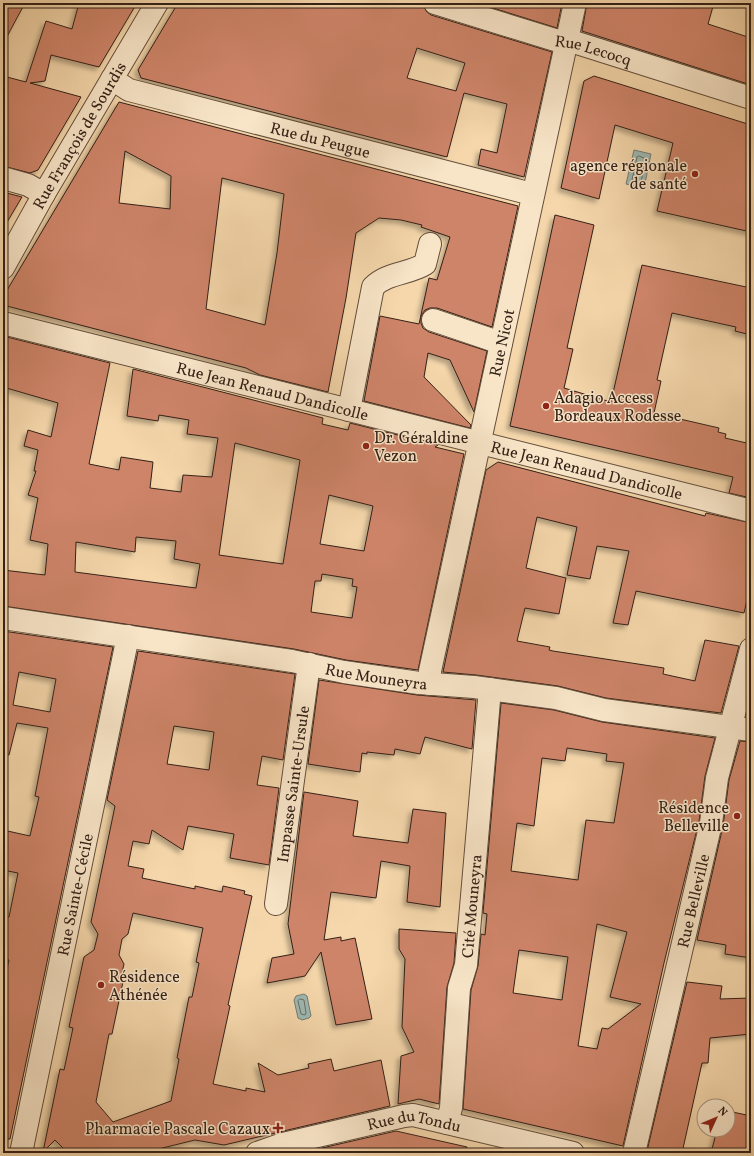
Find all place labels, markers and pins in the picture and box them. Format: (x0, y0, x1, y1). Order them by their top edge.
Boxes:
place label: agence régionale de santé (570, 156, 687, 196)
marker: agence régionale de santé (690, 169, 700, 179)
place label: Adagio Access Bordeaux Rodesse (554, 388, 681, 428)
marker: Adagio Access Bordeaux Rodesse (541, 401, 551, 411)
place label: Dr. Géraldine Vezon (374, 428, 468, 468)
marker: Dr. Géraldine Vezon (361, 441, 371, 451)
place label: Résidence Belleville (658, 798, 729, 838)
marker: Résidence Belleville (732, 811, 742, 821)
place label: Résidence Athénée (109, 967, 180, 1007)
marker: Résidence Athénée (96, 980, 106, 990)
place label: Pharmacie Pascale Cazaux (85, 1119, 270, 1141)
marker: Pharmacie Pascale Cazaux (273, 1123, 283, 1133)

